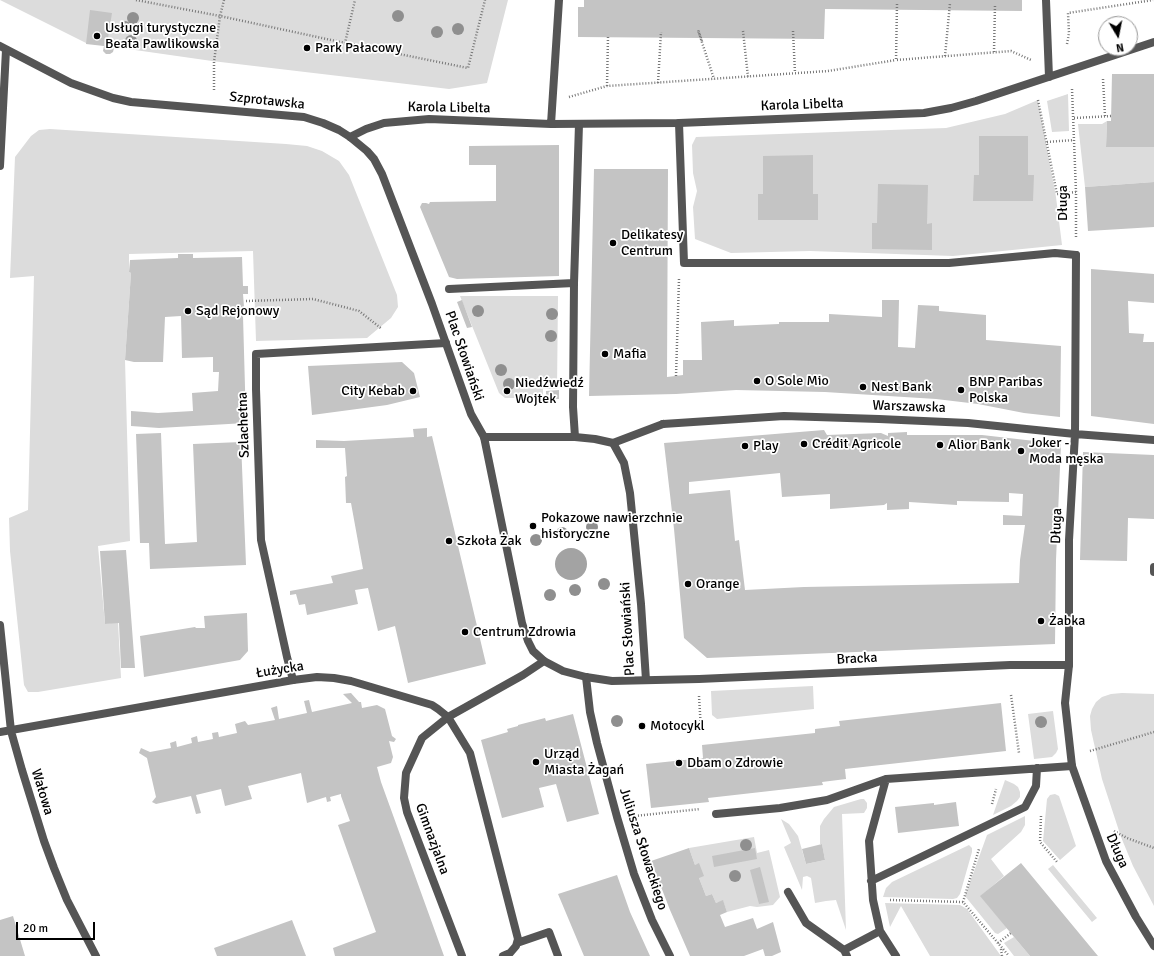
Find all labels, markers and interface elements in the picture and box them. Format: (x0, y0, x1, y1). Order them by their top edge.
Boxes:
north arrow (1098, 16, 1138, 56)
place label: Usługi turystyczne Beata Pawlikowska (105, 20, 219, 52)
marker: Usługi turystyczne Beata Pawlikowska (92, 31, 102, 41)
place label: Park Pałacowy (315, 40, 402, 56)
text: N (1115, 40, 1125, 54)
marker: Park Pałacowy (302, 43, 312, 53)
street label: Szprotawska (229, 89, 305, 113)
street label: Karola Libelta (760, 95, 844, 115)
street label: Karola Libelta (407, 99, 491, 117)
street label: Długa (1055, 185, 1071, 221)
place label: Delikatesy Centrum (621, 227, 683, 260)
marker: Delikatesy Centrum (608, 238, 618, 248)
place label: Sąd Rejonowy (196, 303, 279, 319)
marker: Sąd Rejonowy (183, 306, 193, 316)
street label: Plac Słowiański (441, 309, 487, 403)
place label: Mafia (613, 346, 647, 362)
marker: Mafia (600, 349, 610, 359)
place label: O Sole Mio (765, 373, 829, 389)
place label: BNP Paribas Polska (969, 374, 1043, 406)
place label: Niedźwiedź Wojtek (515, 375, 584, 408)
marker: O Sole Mio (752, 376, 762, 386)
place label: Nest Bank (871, 379, 932, 395)
marker: Nest Bank (858, 382, 868, 392)
place label: City Kebab (341, 383, 405, 399)
marker: BNP Paribas Polska (956, 385, 966, 395)
marker: City Kebab (408, 386, 418, 396)
marker: Niedźwiedź Wojtek (502, 386, 512, 396)
street label: Szlachetna (234, 392, 254, 458)
street label: Warszawska (872, 397, 946, 417)
place label: Joker - Moda męska (1029, 435, 1104, 468)
place label: Crédit Agricole (812, 436, 901, 452)
place label: Alior Bank (948, 437, 1010, 453)
place label: Play (753, 438, 779, 454)
marker: Crédit Agricole (799, 439, 809, 449)
marker: Alior Bank (935, 440, 945, 450)
marker: Play (740, 441, 750, 451)
marker: Joker - Moda męska (1016, 446, 1026, 456)
street label: Długa (1048, 508, 1066, 544)
place label: Pokazowe nawierzchnie historyczne (541, 510, 683, 542)
marker: Pokazowe nawierzchnie historyczne (528, 521, 538, 531)
place label: Szkoła Żak (457, 533, 522, 549)
marker: Szkoła Żak (444, 536, 454, 546)
place label: Orange (696, 576, 739, 592)
marker: Orange (683, 579, 693, 589)
street label: Plac Słowiański (617, 582, 639, 676)
place label: Żabka (1049, 613, 1085, 629)
marker: Żabka (1036, 616, 1046, 626)
place label: Centrum Zdrowia (473, 624, 576, 640)
marker: Centrum Zdrowia (460, 627, 470, 637)
street label: Bracka (836, 650, 878, 668)
street label: Łużycka (255, 658, 305, 682)
place label: Motocykl (650, 718, 705, 734)
marker: Motocykl (637, 721, 647, 731)
place label: Urząd Miasta Żagań (544, 746, 624, 778)
place label: Dbam o Zdrowie (687, 755, 783, 771)
marker: Urząd Miasta Żagań (531, 757, 541, 767)
marker: Dbam o Zdrowie (674, 758, 684, 768)
street label: Wałowa (27, 767, 57, 817)
street label: Juliusza Słowackiego (615, 786, 671, 912)
street label: Gimnazjalna (411, 801, 453, 877)
street label: Długa (1102, 831, 1132, 871)
scale bar (18, 914, 97, 940)
text: 20 m (23, 921, 48, 936)

